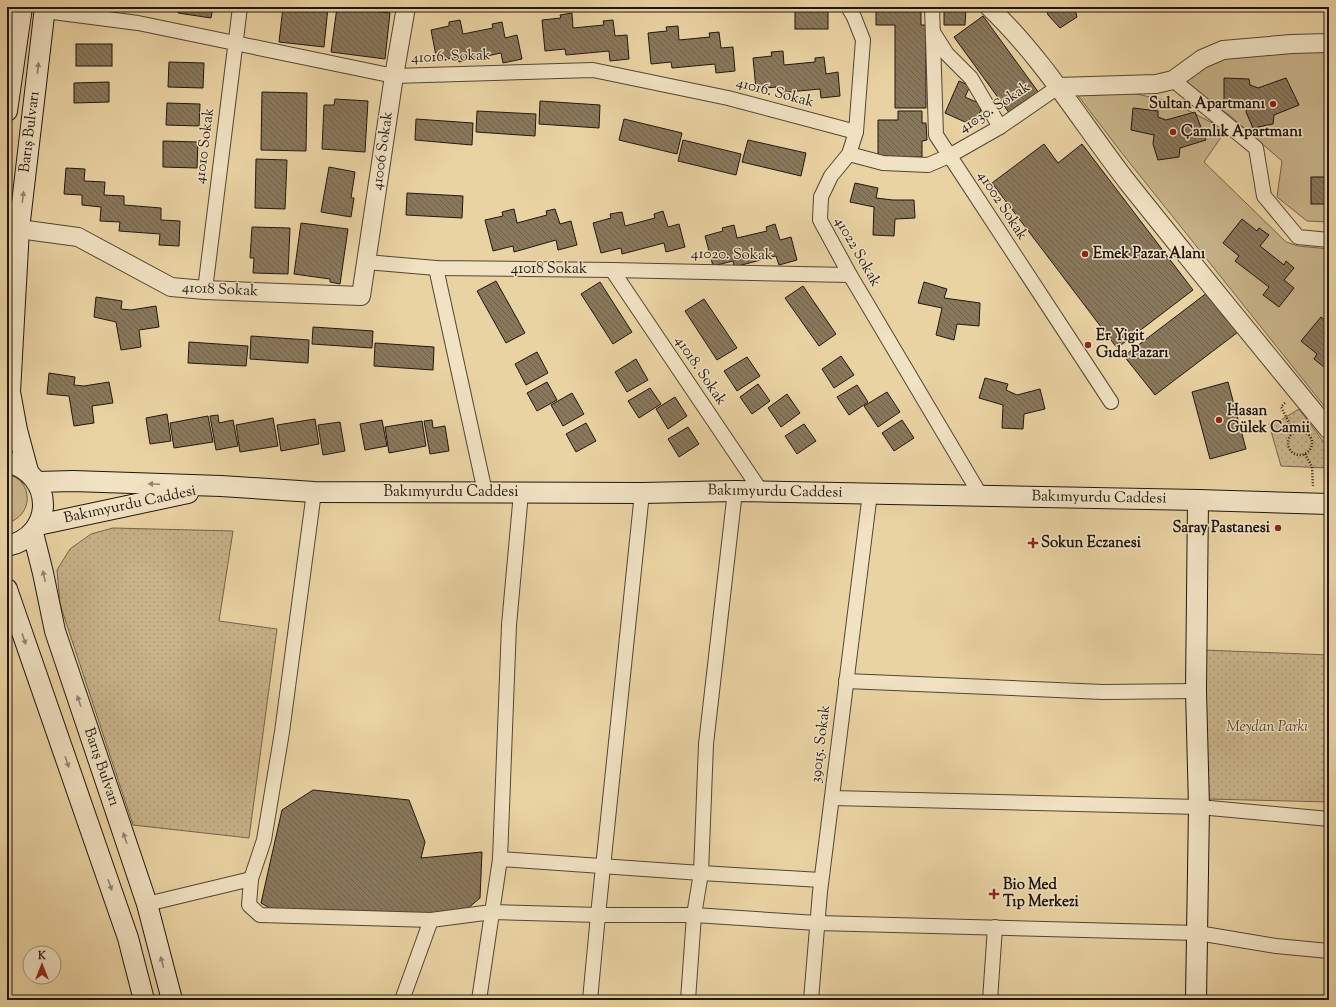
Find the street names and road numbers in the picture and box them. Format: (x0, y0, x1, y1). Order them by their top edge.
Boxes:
street label: 41016. Sokak (411, 45, 491, 69)
street label: 41016. Sokak (734, 73, 816, 113)
street label: 41030. Sokak (955, 77, 1035, 139)
street label: Barış Bulvarı (15, 90, 45, 174)
street label: 41010 Sokak (190, 107, 220, 185)
street label: 41006 Sokak (367, 110, 399, 192)
street label: 41002 Sokak (972, 167, 1032, 245)
street label: 41022 Sokak (828, 213, 886, 291)
street label: 41020. Sokak (691, 244, 773, 266)
street label: 41018 Sokak (511, 259, 587, 280)
street label: 41018 Sokak (181, 278, 259, 302)
street label: 41018. Sokak (669, 332, 731, 410)
street label: Bakımyurdu Caddesi (707, 480, 843, 504)
street label: Bakımyurdu Caddesi (62, 481, 198, 529)
street label: Bakımyurdu Caddesi (383, 482, 519, 503)
street label: Bakımyurdu Caddesi (1031, 486, 1167, 510)
street label: 39015. Sokak (806, 704, 836, 784)
street label: Barış Bulvarı (78, 725, 124, 809)

